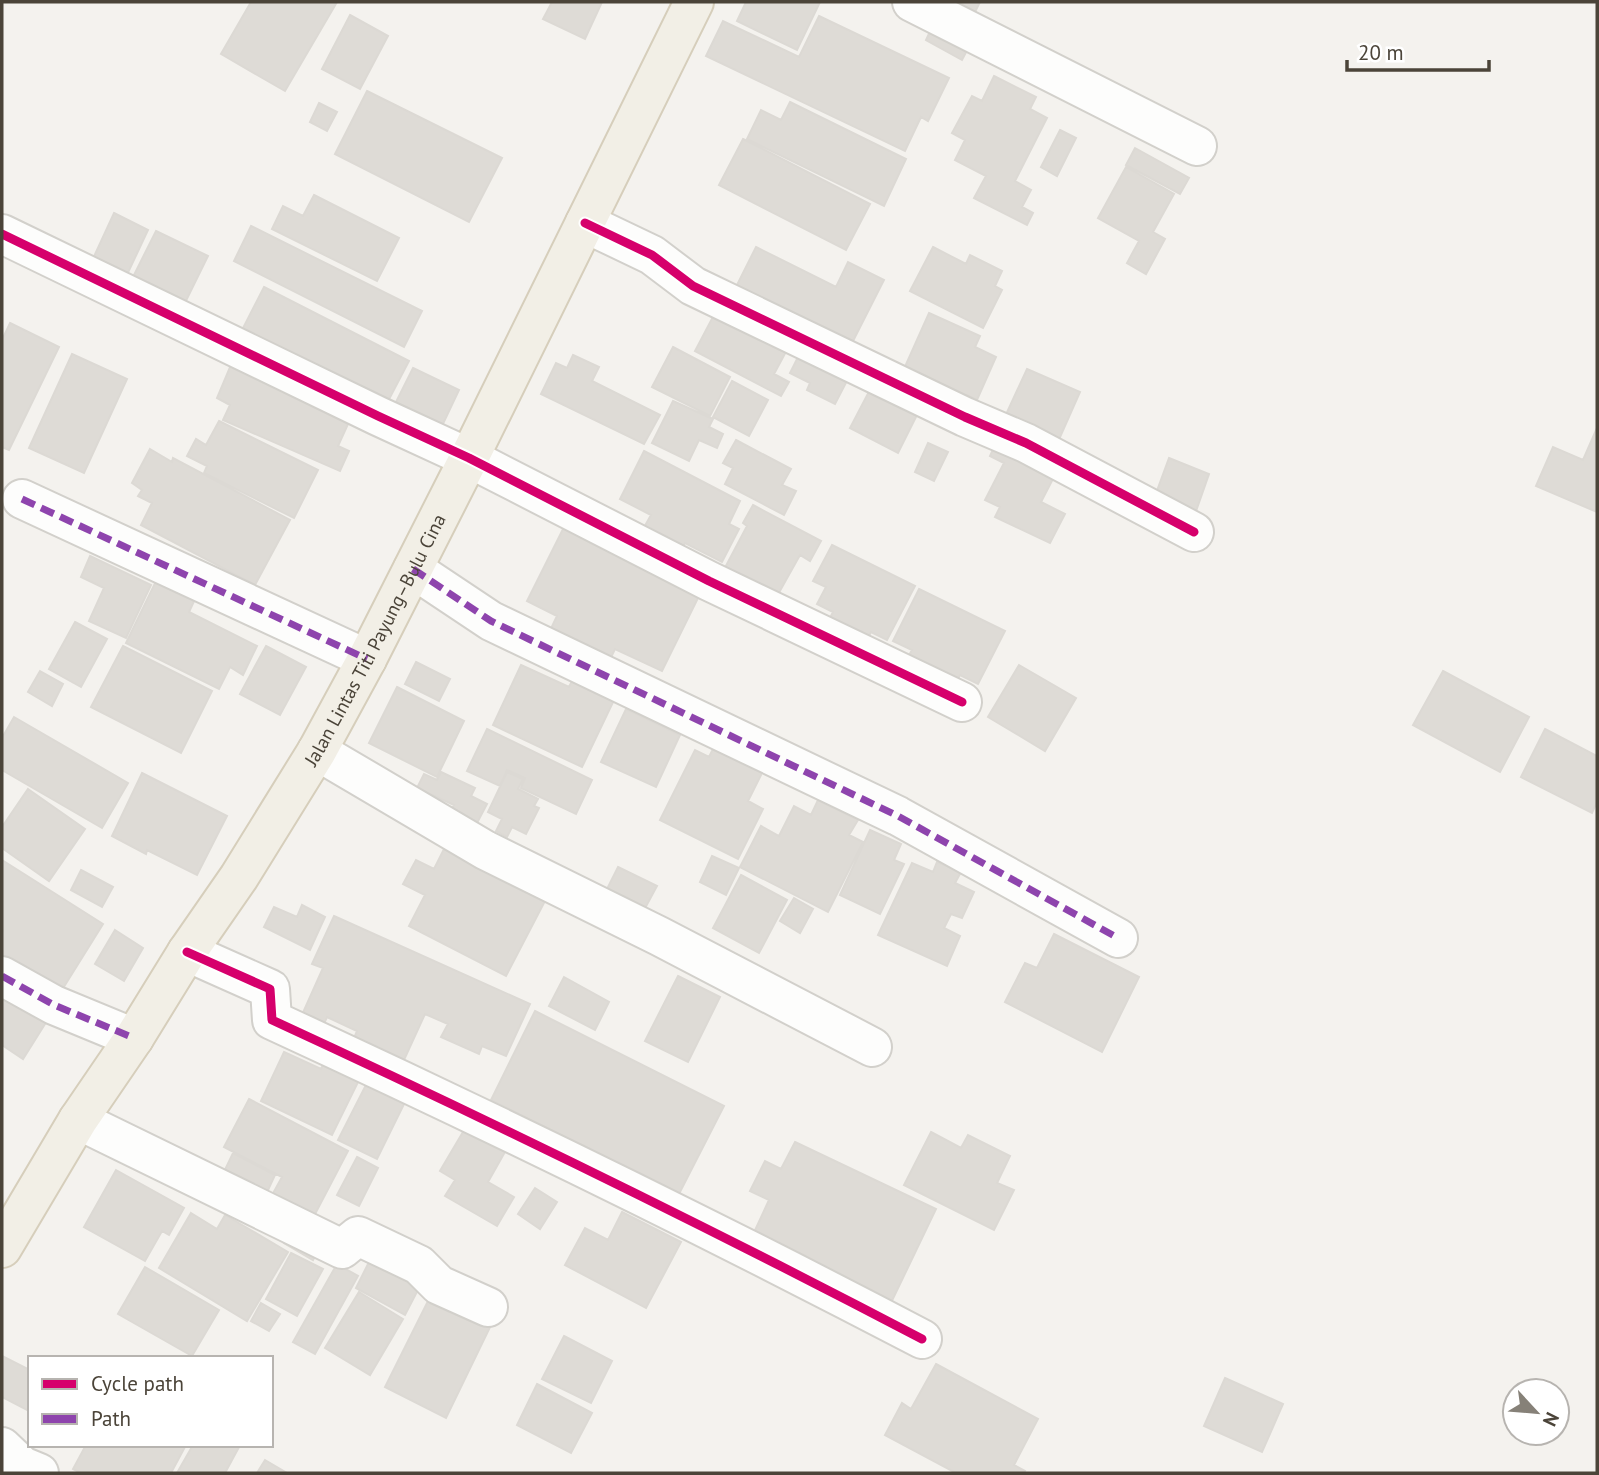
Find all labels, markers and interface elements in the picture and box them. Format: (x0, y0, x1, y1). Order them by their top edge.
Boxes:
scale bar (1347, 28, 1489, 72)
text: 20 m (1358, 39, 1404, 66)
street label: Jalan Lintas Titi Payung–Bulu Cina (298, 510, 451, 771)
legend (28, 1356, 273, 1447)
text: Cycle path (91, 1370, 184, 1397)
north arrow (1501, 1377, 1571, 1447)
text: Path (91, 1405, 131, 1432)
text: N (1538, 1409, 1565, 1430)

